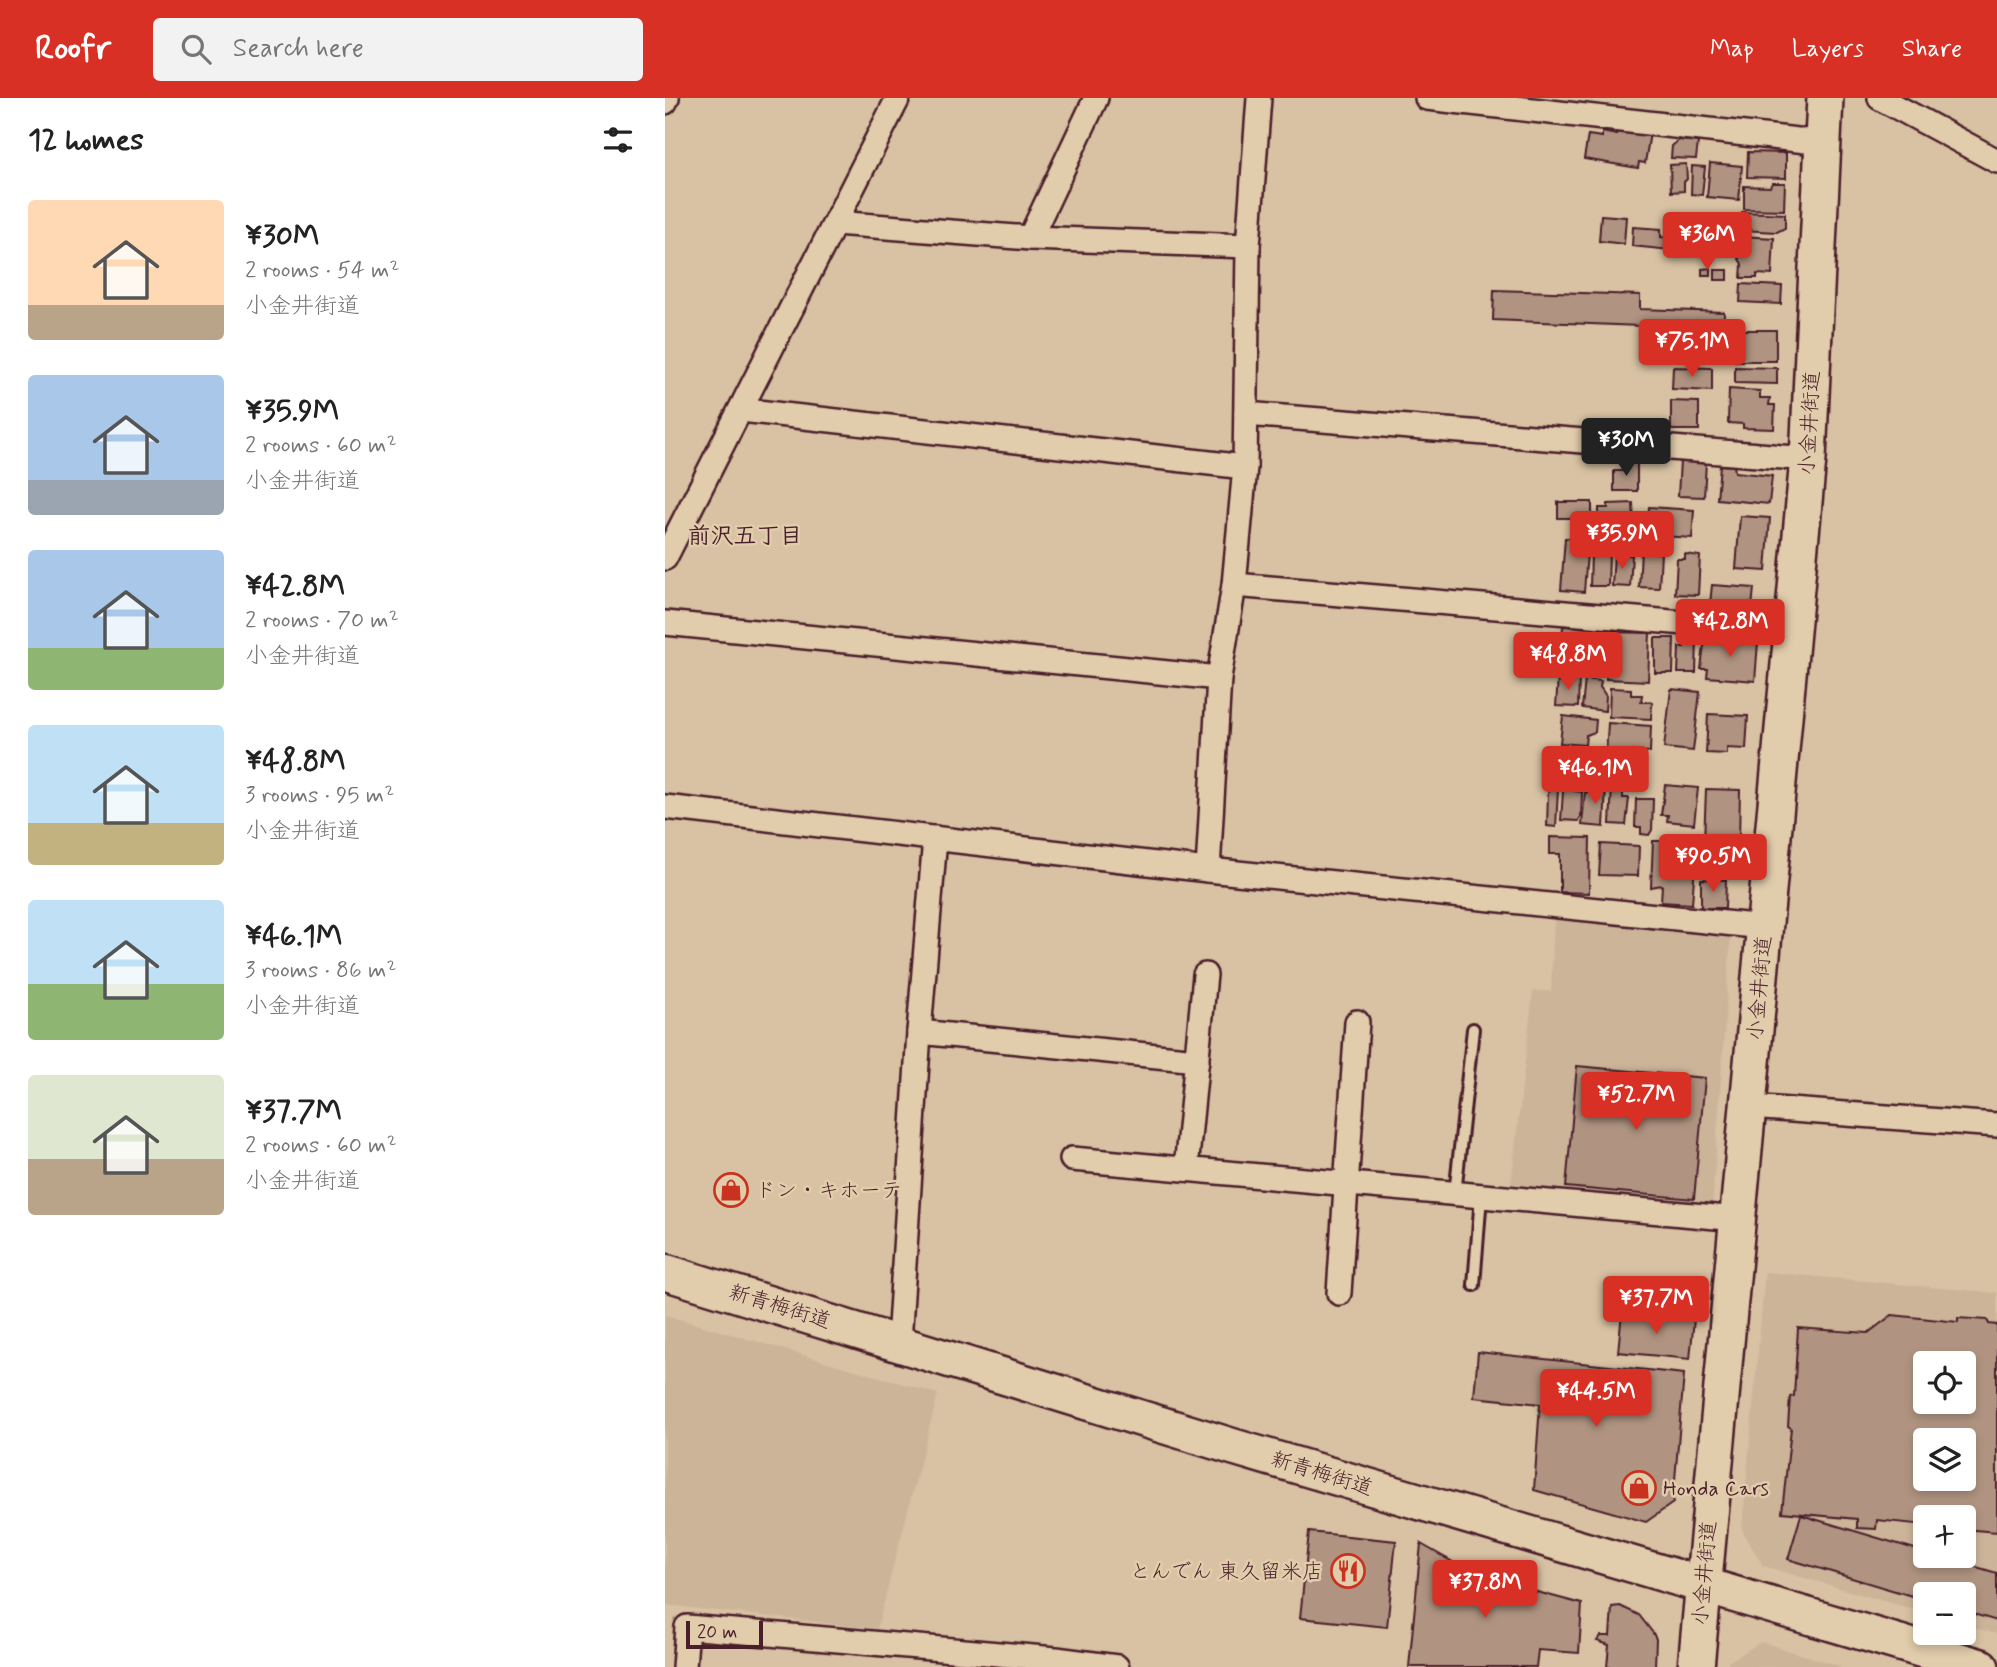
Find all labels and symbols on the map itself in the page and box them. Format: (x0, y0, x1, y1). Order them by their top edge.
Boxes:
pin: ¥36M (1666, 212, 1748, 272)
pin: ¥75.1M (1635, 320, 1749, 379)
street label: 小金井街道 (1793, 370, 1827, 476)
pin: ¥30M (1585, 418, 1667, 478)
pin: ¥35.9M (1565, 512, 1679, 571)
district label: 前沢五丁目 (688, 522, 803, 552)
pin: ¥42.8M (1673, 600, 1787, 659)
pin: ¥48.8M (1511, 632, 1625, 692)
pin: ¥46.1M (1538, 746, 1652, 806)
pin: ¥90.5M (1656, 834, 1770, 894)
street label: 小金井街道 (1741, 935, 1779, 1042)
pin: ¥52.7M (1579, 1072, 1693, 1132)
shop icon: ドン・キホーテ (712, 1171, 750, 1209)
place label: ドン・キホーテ (755, 1177, 902, 1205)
pin: ¥37.7M (1599, 1276, 1713, 1336)
street label: 新青梅街道 (725, 1278, 834, 1336)
pin: ¥44.5M (1539, 1370, 1653, 1429)
street label: 新青梅街道 (1267, 1445, 1376, 1503)
shop icon: Honda Cars (1620, 1469, 1658, 1507)
place label: Honda Cars (1663, 1475, 1769, 1503)
street label: 小金井街道 (1686, 1520, 1724, 1627)
restaurant icon: とんでん 東久留米店 (1329, 1552, 1367, 1590)
place label: とんでん 東久留米店 (1129, 1558, 1323, 1586)
pin: ¥37.8M (1428, 1560, 1542, 1620)
scale bar (686, 1618, 763, 1650)

